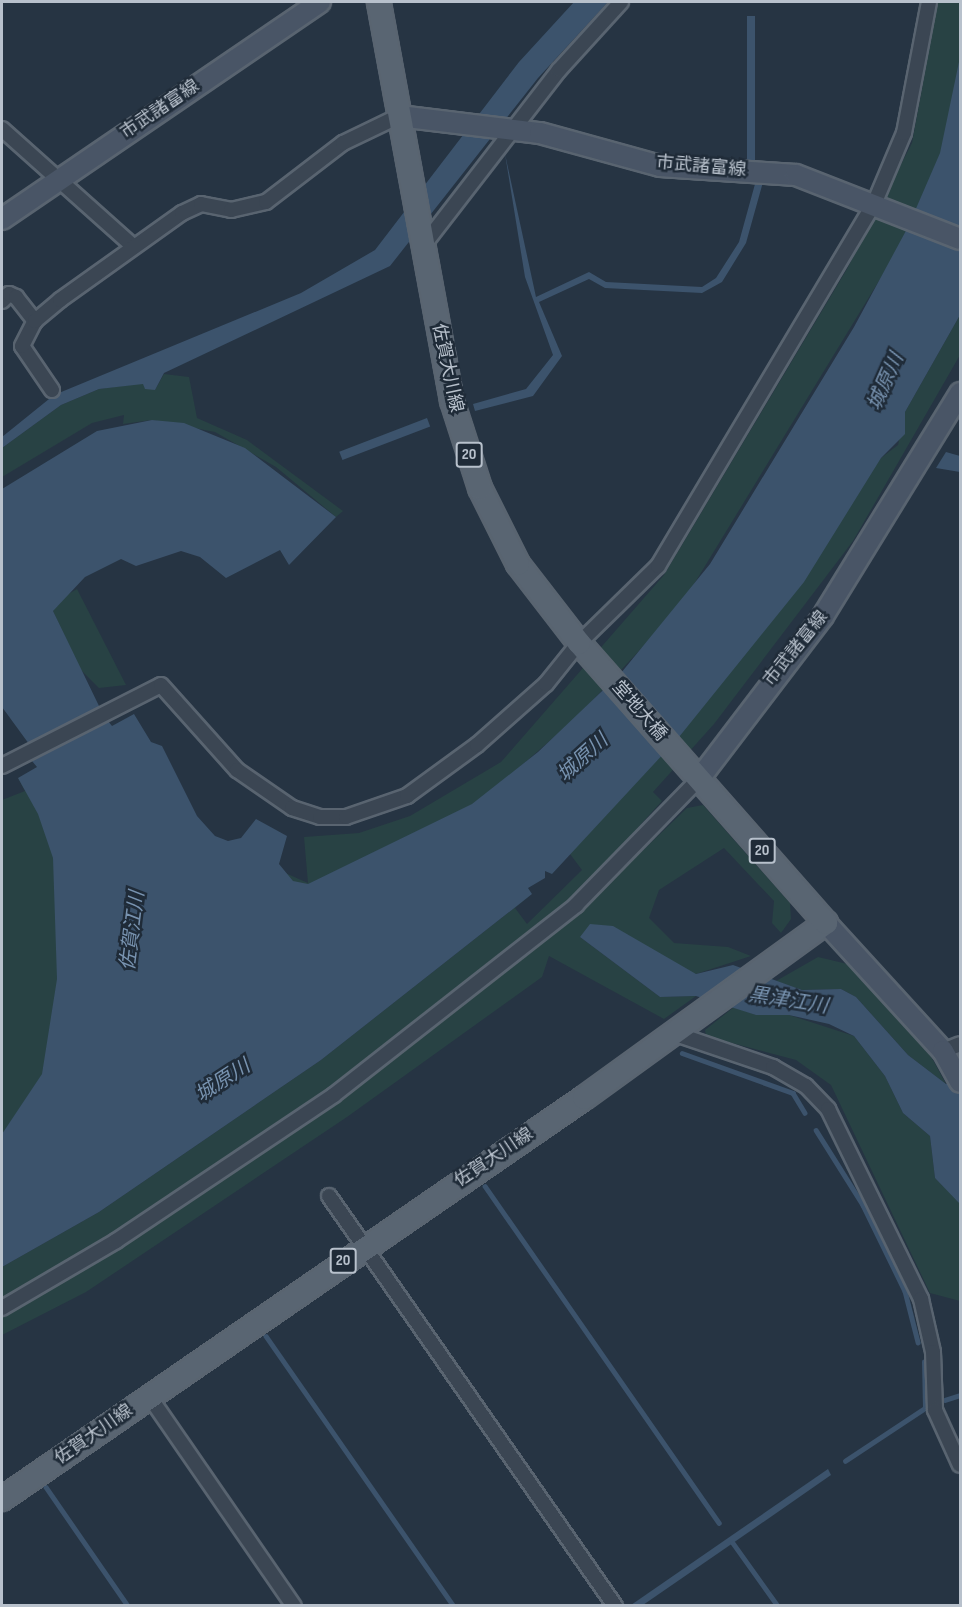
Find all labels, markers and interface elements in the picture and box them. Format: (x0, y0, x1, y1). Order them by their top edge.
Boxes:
street label: 市武諸富線 (117, 76, 203, 144)
street label: 市武諸富線 (655, 152, 747, 182)
street label: 佐賀大川線 (427, 322, 467, 414)
water label: 城原川 (863, 350, 909, 414)
road number: 20 (456, 442, 482, 468)
street label: 市武諸富線 (759, 607, 833, 691)
street label: 堂地大橋 (607, 677, 671, 745)
water label: 城原川 (553, 729, 613, 787)
road number: 20 (748, 838, 776, 864)
water label: 佐賀江川 (116, 890, 150, 972)
water label: 黒津江川 (747, 983, 829, 1019)
water label: 城原川 (191, 1055, 255, 1107)
street label: 佐賀大川線 (451, 1124, 537, 1192)
road number: 20 (330, 1248, 356, 1274)
street label: 佐賀大川線 (51, 1400, 137, 1470)

